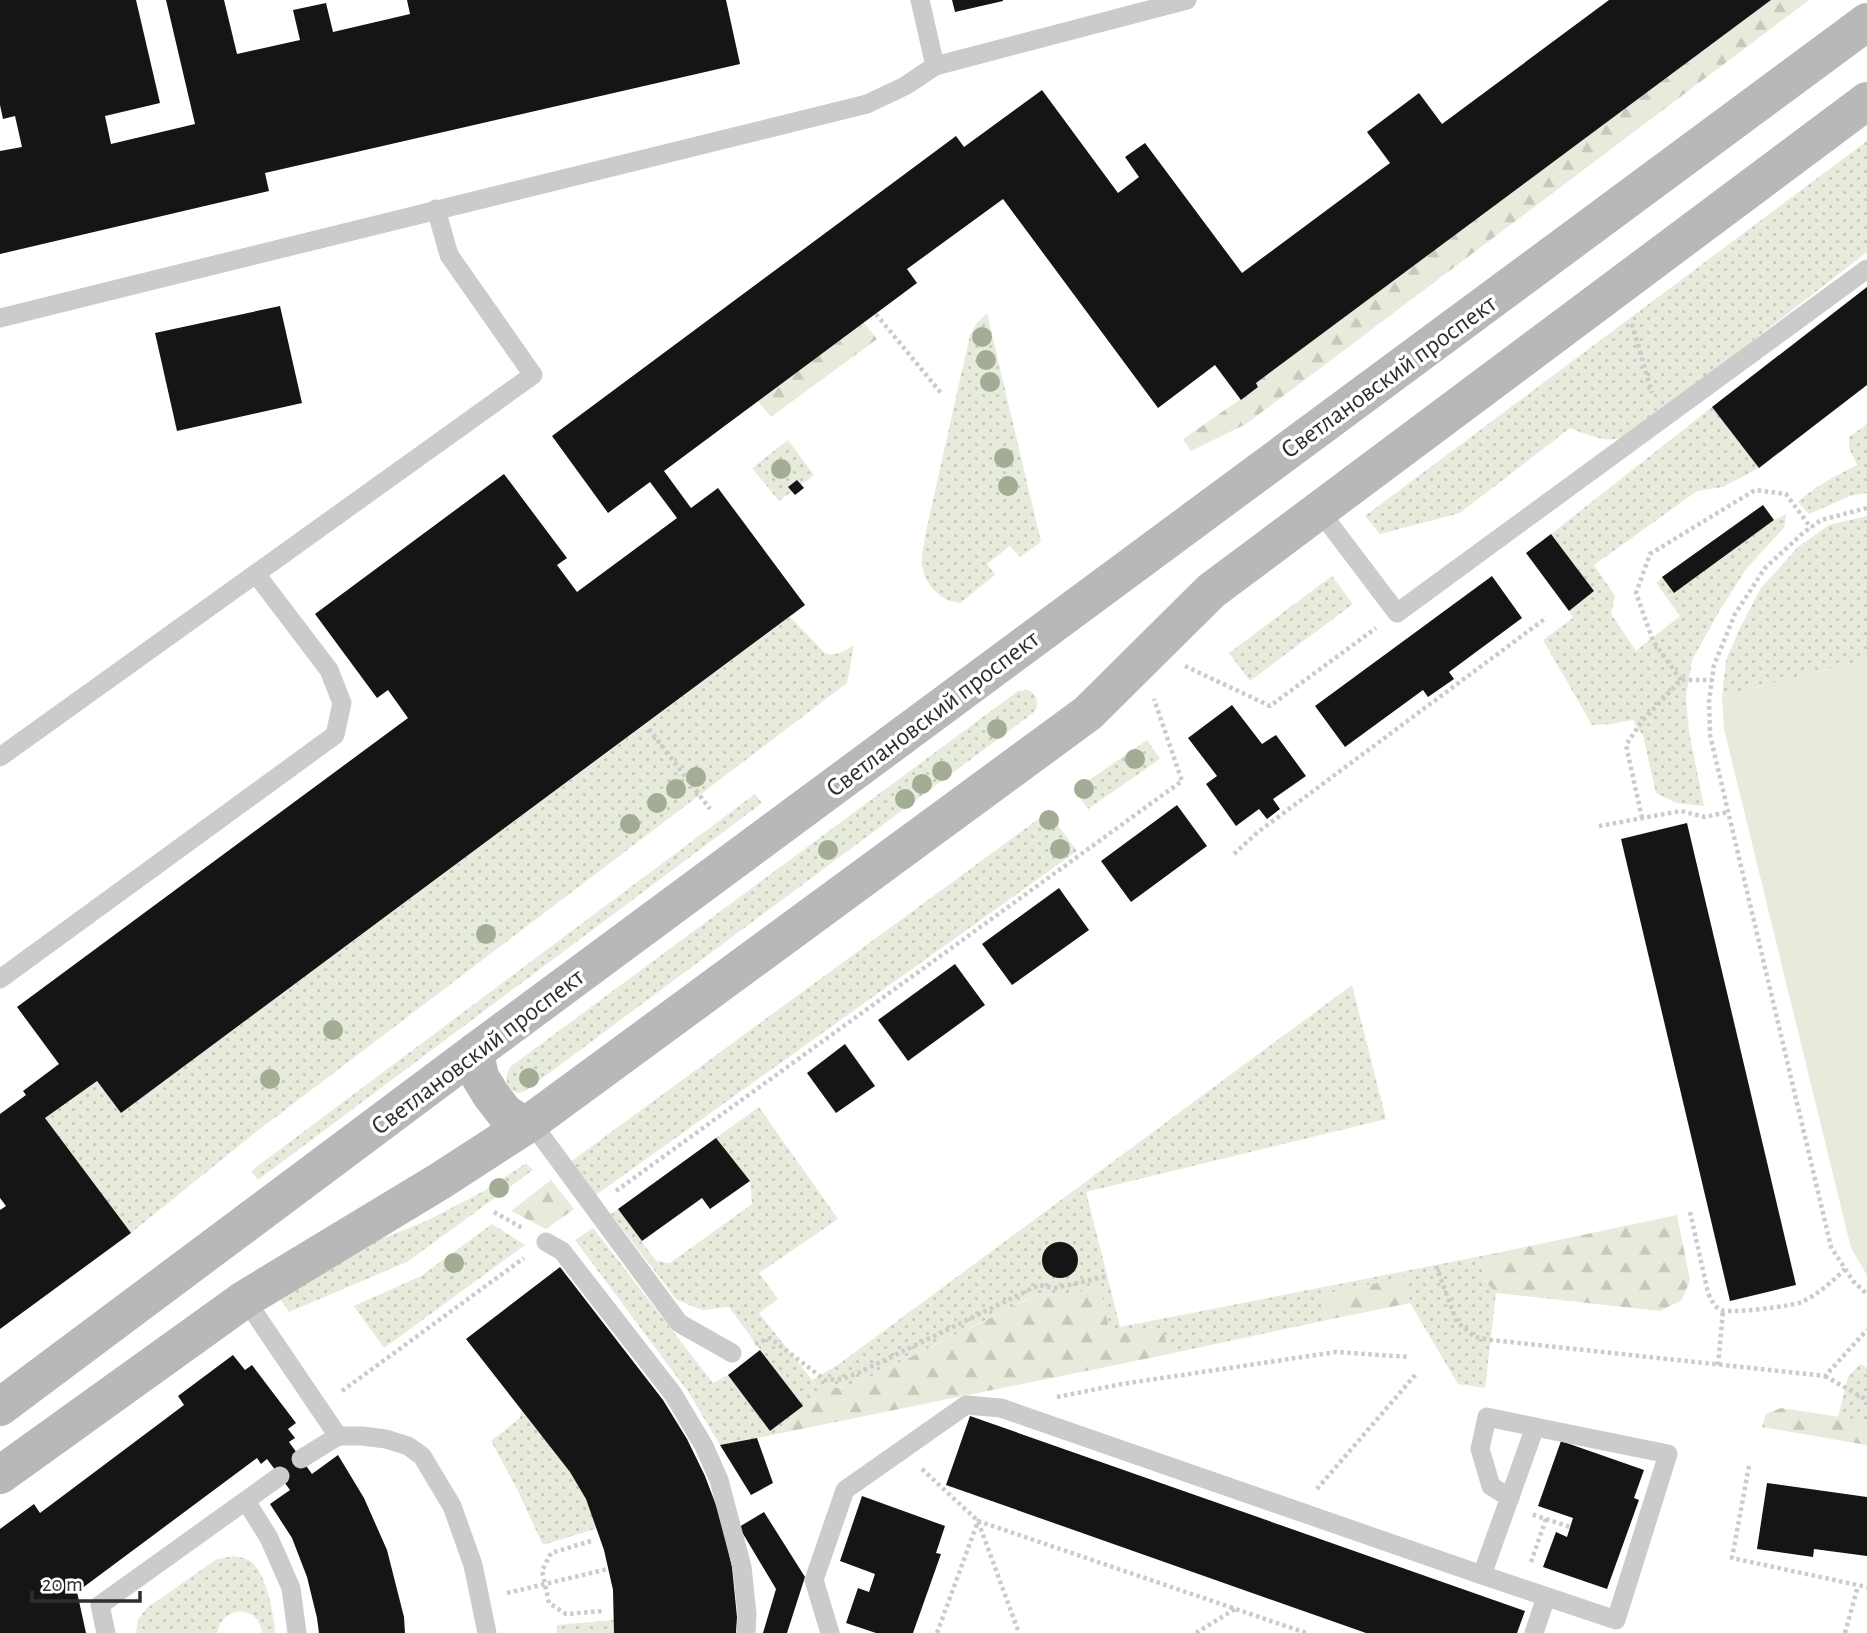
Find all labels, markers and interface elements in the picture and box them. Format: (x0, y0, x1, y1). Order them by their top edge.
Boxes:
street label: Светлановский проспект (1276, 290, 1502, 463)
street label: Светлановский проспект (821, 625, 1044, 802)
street label: Светлановский проспект (366, 963, 589, 1140)
scale bar (32, 1560, 140, 1604)
text: 20 m (42, 1574, 83, 1595)

